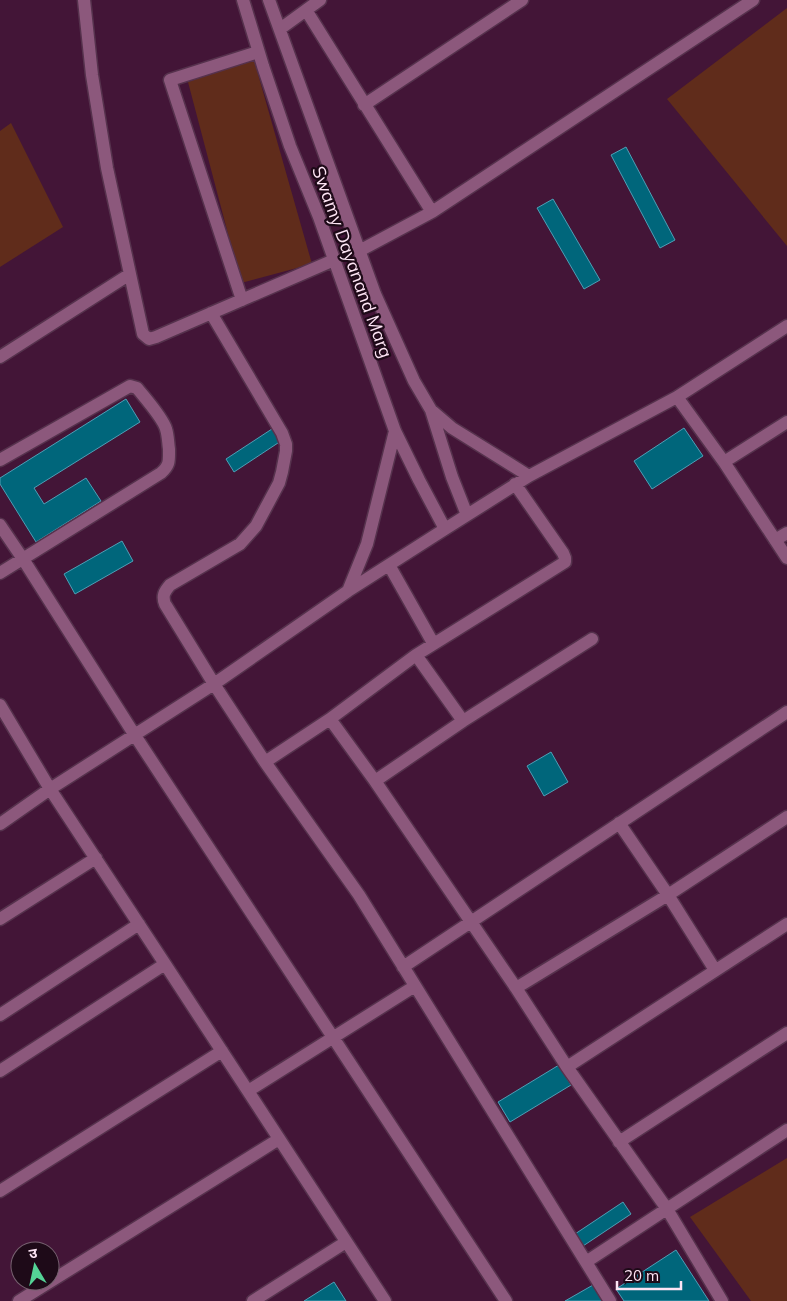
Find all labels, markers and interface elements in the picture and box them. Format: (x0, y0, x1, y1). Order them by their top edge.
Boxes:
street label: Swamy Dayanand Marg (307, 163, 398, 361)
north arrow (10, 1241, 60, 1291)
text: उ (28, 1244, 39, 1263)
scale bar (617, 1258, 681, 1290)
text: 20 m (624, 1266, 659, 1285)

